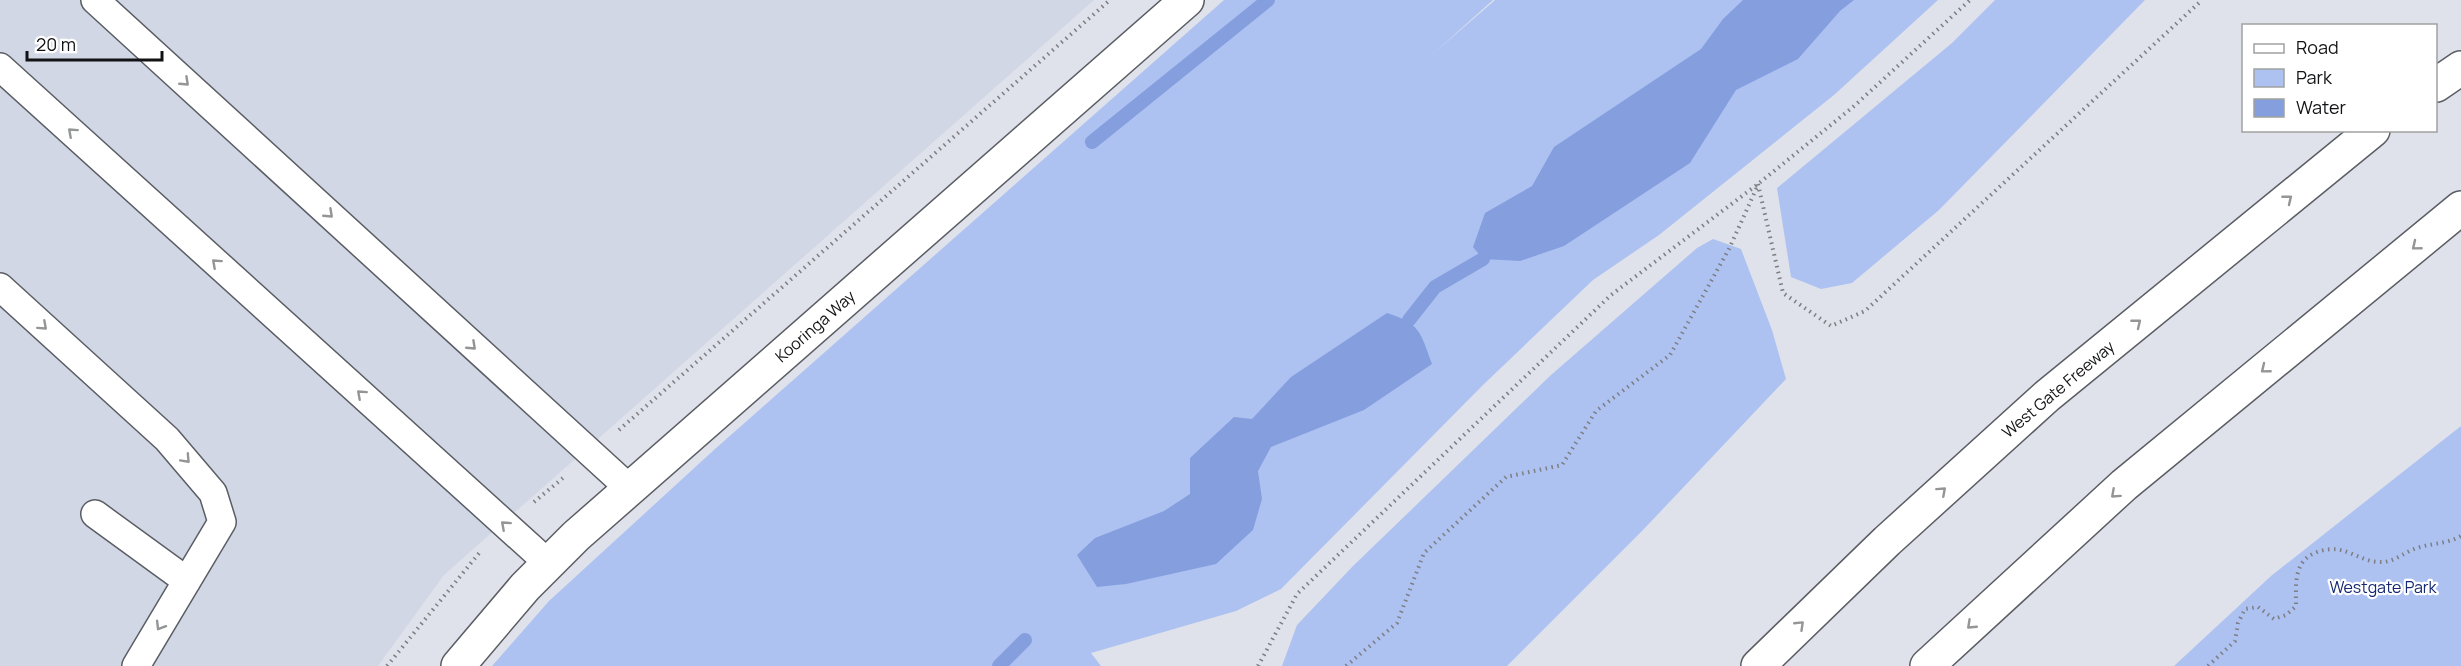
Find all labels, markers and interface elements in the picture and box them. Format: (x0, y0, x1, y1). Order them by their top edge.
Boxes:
scale bar (27, 24, 162, 62)
legend (2242, 24, 2437, 132)
text: 20 m (36, 32, 76, 56)
text: Road (2296, 35, 2339, 59)
text: Park (2296, 65, 2333, 89)
one-way arrow (178, 75, 189, 86)
text: Water (2296, 95, 2346, 119)
one-way arrow (68, 128, 79, 139)
one-way arrow (2281, 196, 2292, 207)
one-way arrow (322, 207, 332, 218)
one-way arrow (2412, 238, 2423, 249)
one-way arrow (213, 259, 223, 270)
street label: Kooringa Way (770, 285, 860, 367)
one-way arrow (37, 319, 47, 330)
one-way arrow (2130, 319, 2141, 330)
street label: West Gate Freeway (1997, 335, 2119, 443)
one-way arrow (466, 339, 476, 350)
one-way arrow (2261, 362, 2272, 373)
one-way arrow (357, 390, 368, 401)
one-way arrow (179, 452, 190, 463)
one-way arrow (1935, 487, 1946, 498)
one-way arrow (2111, 487, 2122, 498)
one-way arrow (502, 521, 512, 532)
park label: Westgate Park (2329, 576, 2438, 598)
one-way arrow (1967, 618, 1977, 629)
one-way arrow (155, 620, 167, 630)
one-way arrow (1793, 622, 1804, 633)

